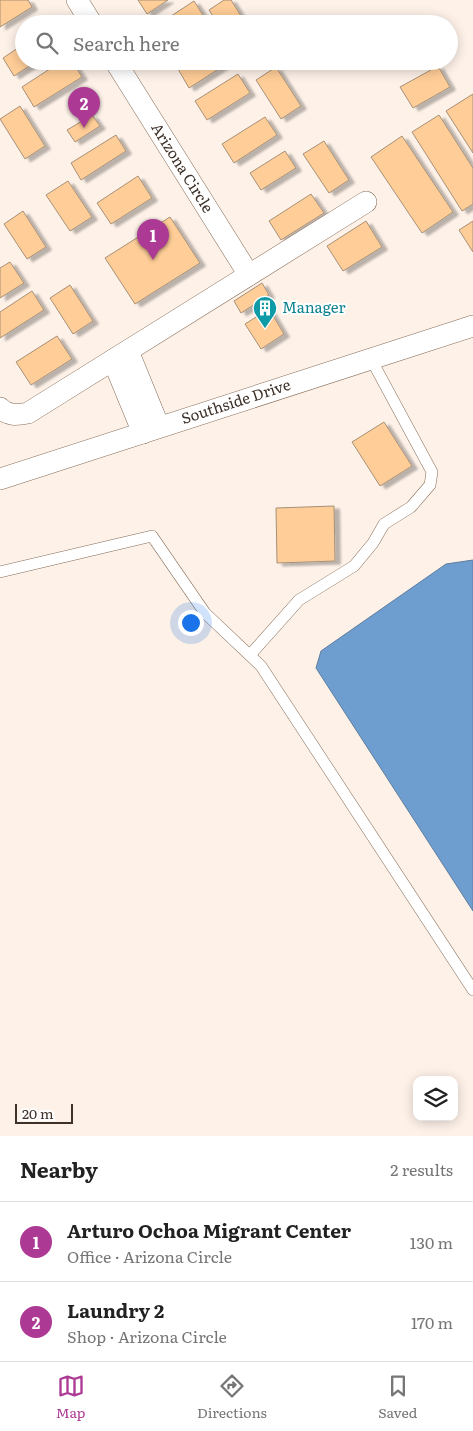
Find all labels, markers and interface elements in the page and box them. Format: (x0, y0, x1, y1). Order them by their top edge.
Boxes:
search box (15, 15, 458, 70)
icon: search (33, 29, 61, 57)
text: Search here (73, 29, 180, 57)
pin: 2 (68, 87, 100, 128)
street label: Arizona Circle (146, 118, 220, 217)
pin: 1 (137, 219, 169, 260)
building icon: Manager (252, 295, 278, 329)
place label: Manager (282, 295, 346, 318)
street label: Southside Drive (178, 372, 293, 429)
your location (178, 610, 204, 636)
map controls (413, 1076, 458, 1121)
button: layers (413, 1076, 458, 1121)
scale bar (15, 1101, 72, 1124)
text: 20 m (22, 1103, 54, 1123)
text: Nearby (20, 1153, 98, 1184)
text: 2 results (390, 1157, 453, 1181)
text: Arturo Ochoa Migrant Center (67, 1216, 351, 1244)
text: 1 (33, 1230, 39, 1254)
text: 130 m (410, 1230, 453, 1254)
text: Office · Arizona Circle (67, 1244, 232, 1268)
text: Laundry 2 (67, 1296, 164, 1324)
text: 2 (32, 1310, 40, 1334)
text: 170 m (411, 1310, 453, 1334)
text: Shop · Arizona Circle (67, 1324, 227, 1348)
tab: Map (56, 1372, 86, 1422)
tab: Directions (197, 1372, 267, 1422)
tab: Saved (378, 1372, 417, 1422)

